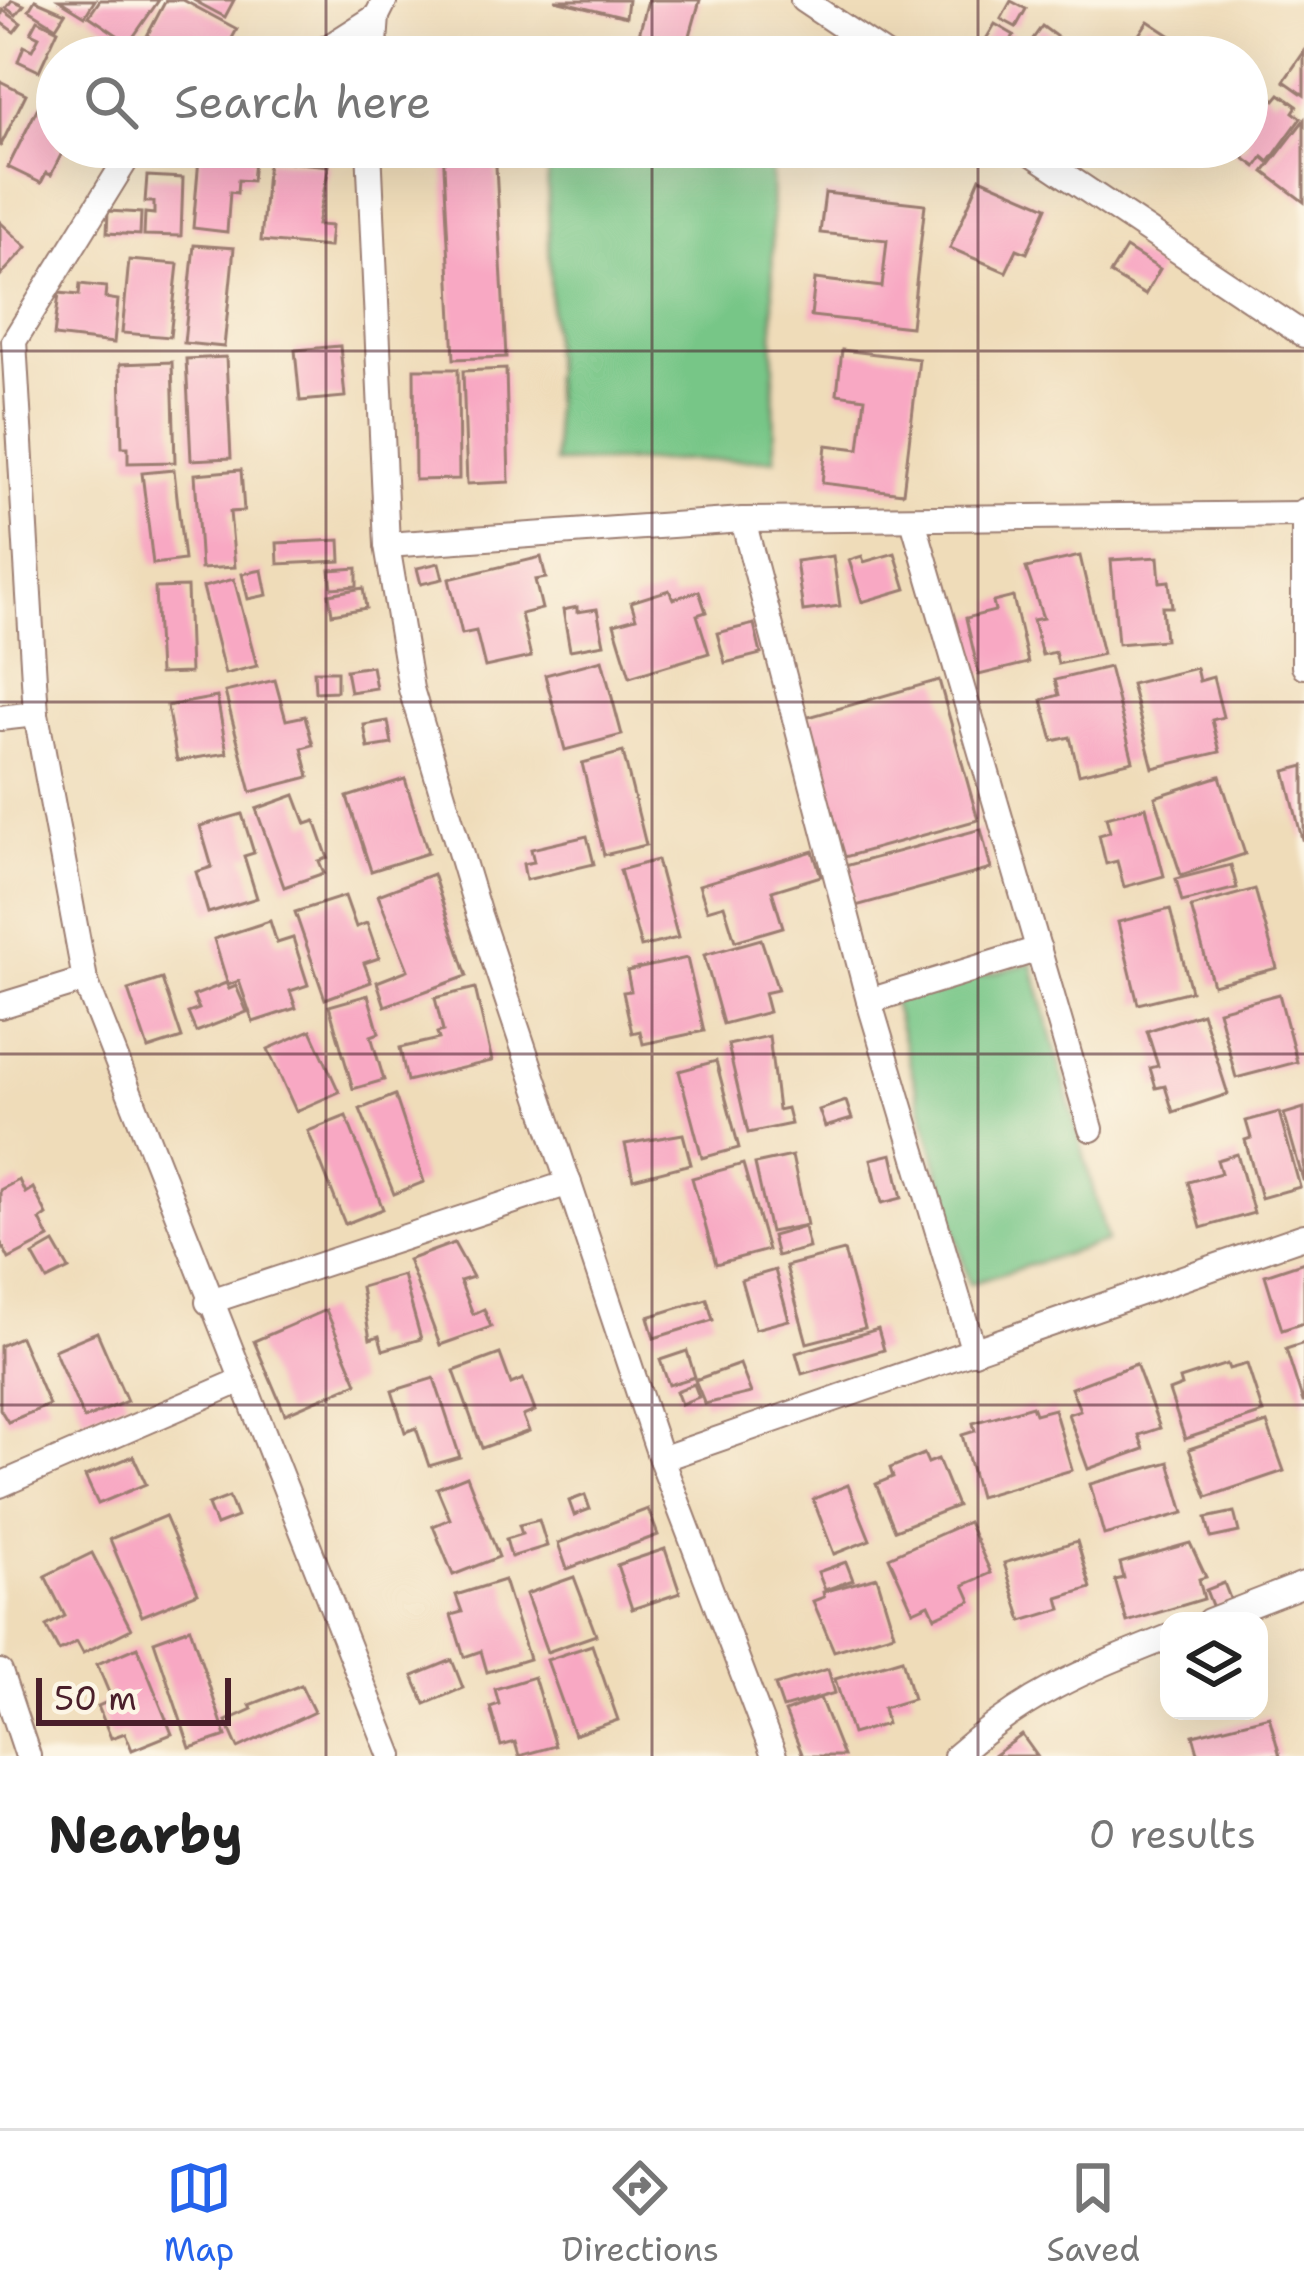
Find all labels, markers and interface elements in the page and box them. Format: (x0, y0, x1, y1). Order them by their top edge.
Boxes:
search box (36, 36, 1268, 168)
icon: search (78, 69, 144, 135)
text: Search here (174, 72, 431, 132)
map controls (1160, 1612, 1268, 1720)
button: layers (1160, 1612, 1268, 1720)
scale bar (36, 1672, 231, 1725)
text: 50 m (54, 1676, 137, 1721)
text: Nearby (48, 1800, 243, 1868)
text: 0 results (1089, 1808, 1256, 1860)
tab: Map (164, 2155, 234, 2272)
tab: Directions (562, 2155, 719, 2272)
tab: Saved (1047, 2155, 1140, 2272)

